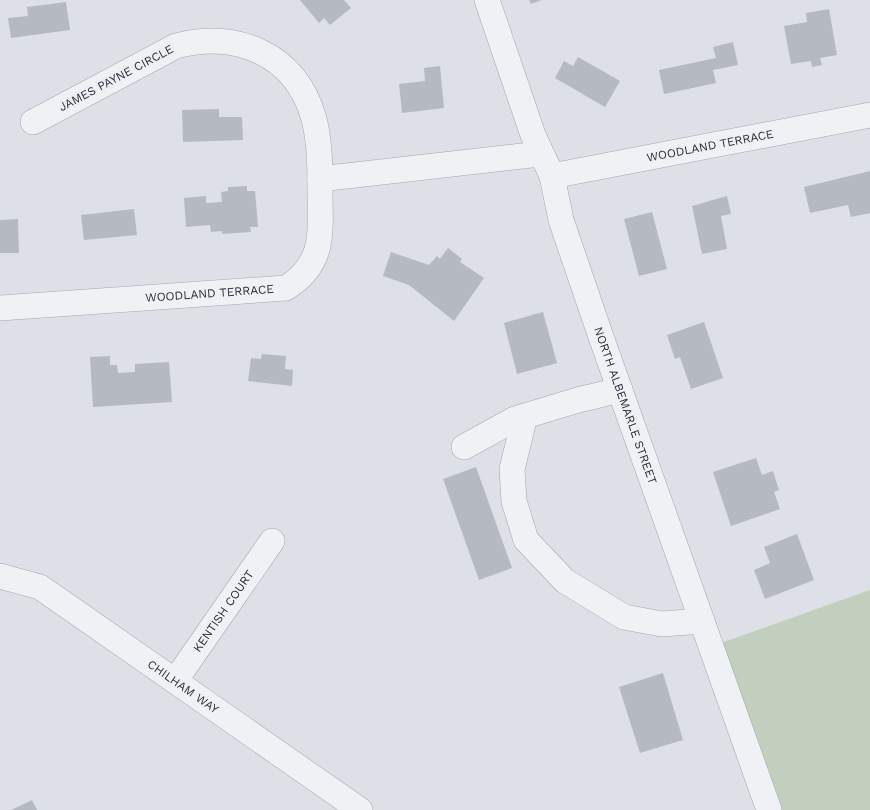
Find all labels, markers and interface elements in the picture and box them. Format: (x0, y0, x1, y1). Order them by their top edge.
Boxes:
street label: JAMES PAYNE CIRCLE (56, 42, 176, 114)
street label: WOODLAND TERRACE (646, 127, 775, 165)
street label: WOODLAND TERRACE (145, 282, 275, 305)
street label: NORTH ALBEMARLE STREET (591, 325, 660, 486)
street label: KENTISH COURT (190, 567, 257, 655)
street label: CHILHAM WAY (145, 657, 222, 717)

